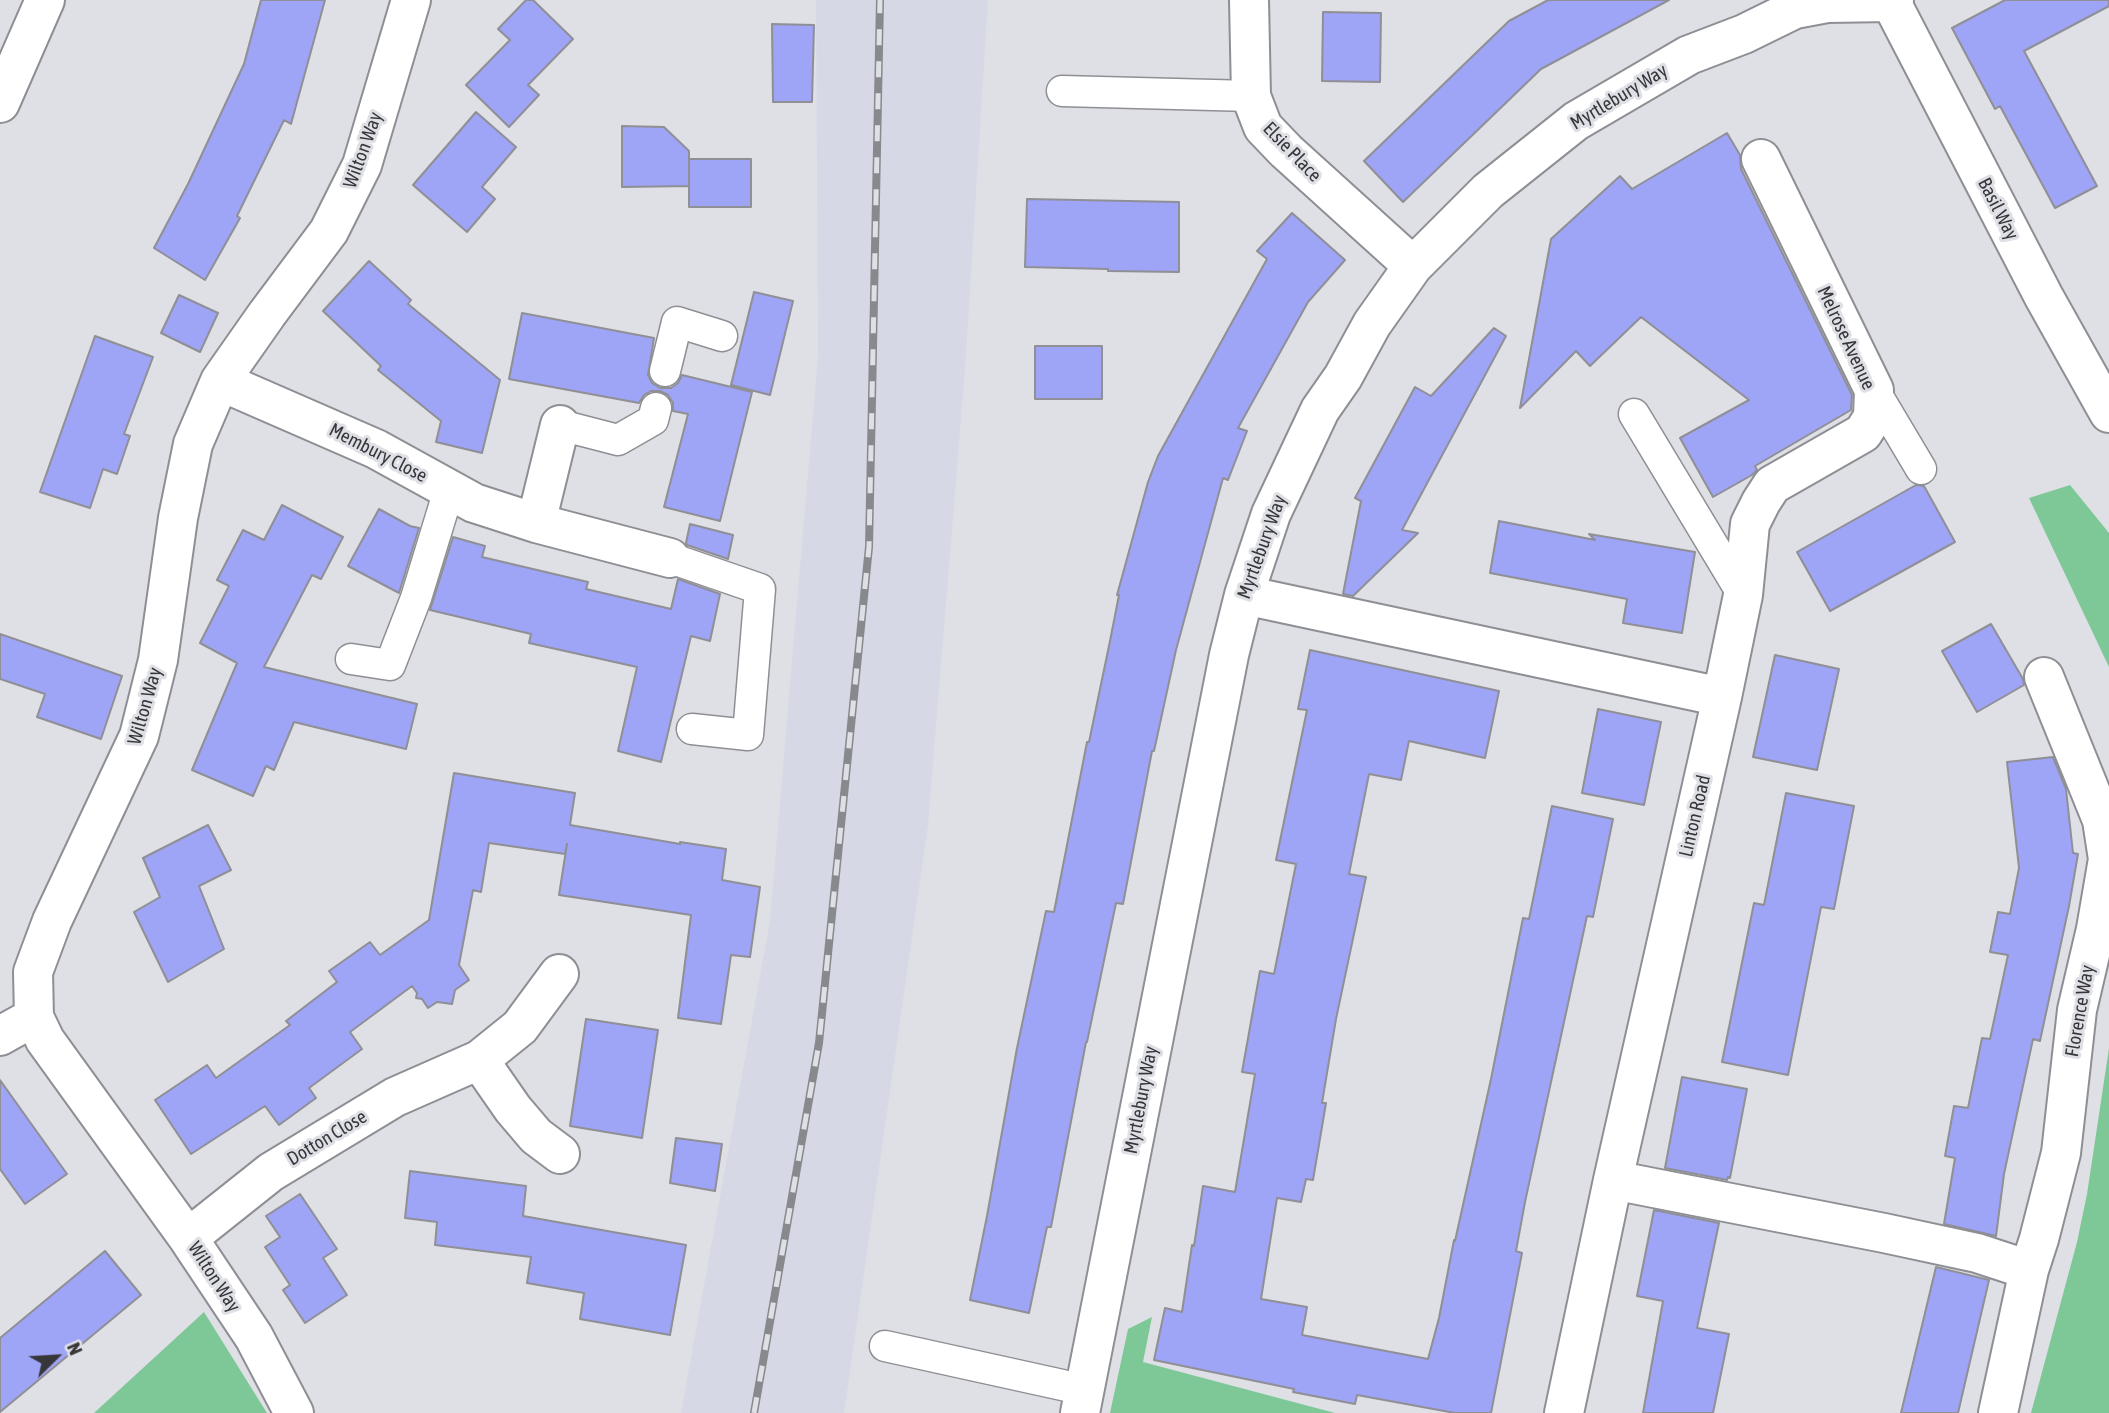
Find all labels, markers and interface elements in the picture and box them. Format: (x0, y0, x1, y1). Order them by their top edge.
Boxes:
street label: Myrtlebury Way (1566, 59, 1672, 135)
street label: Wilton Way (339, 109, 387, 191)
street label: Elsie Place (1258, 117, 1326, 187)
street label: Basil Way (1973, 174, 2023, 244)
street label: Melrose Avenue (1812, 283, 1880, 393)
street label: Membury Close (325, 419, 431, 487)
street label: Myrtlebury Way (1233, 492, 1291, 602)
street label: Wilton Way (123, 665, 167, 747)
street label: Linton Road (1675, 773, 1715, 859)
street label: Florence Way (2061, 963, 2099, 1059)
street label: Myrtlebury Way (1119, 1044, 1163, 1156)
street label: Dotton Close (283, 1105, 371, 1171)
street label: Wilton Way (183, 1238, 245, 1316)
north arrow (21, 1322, 91, 1392)
text: N (63, 1339, 88, 1358)

